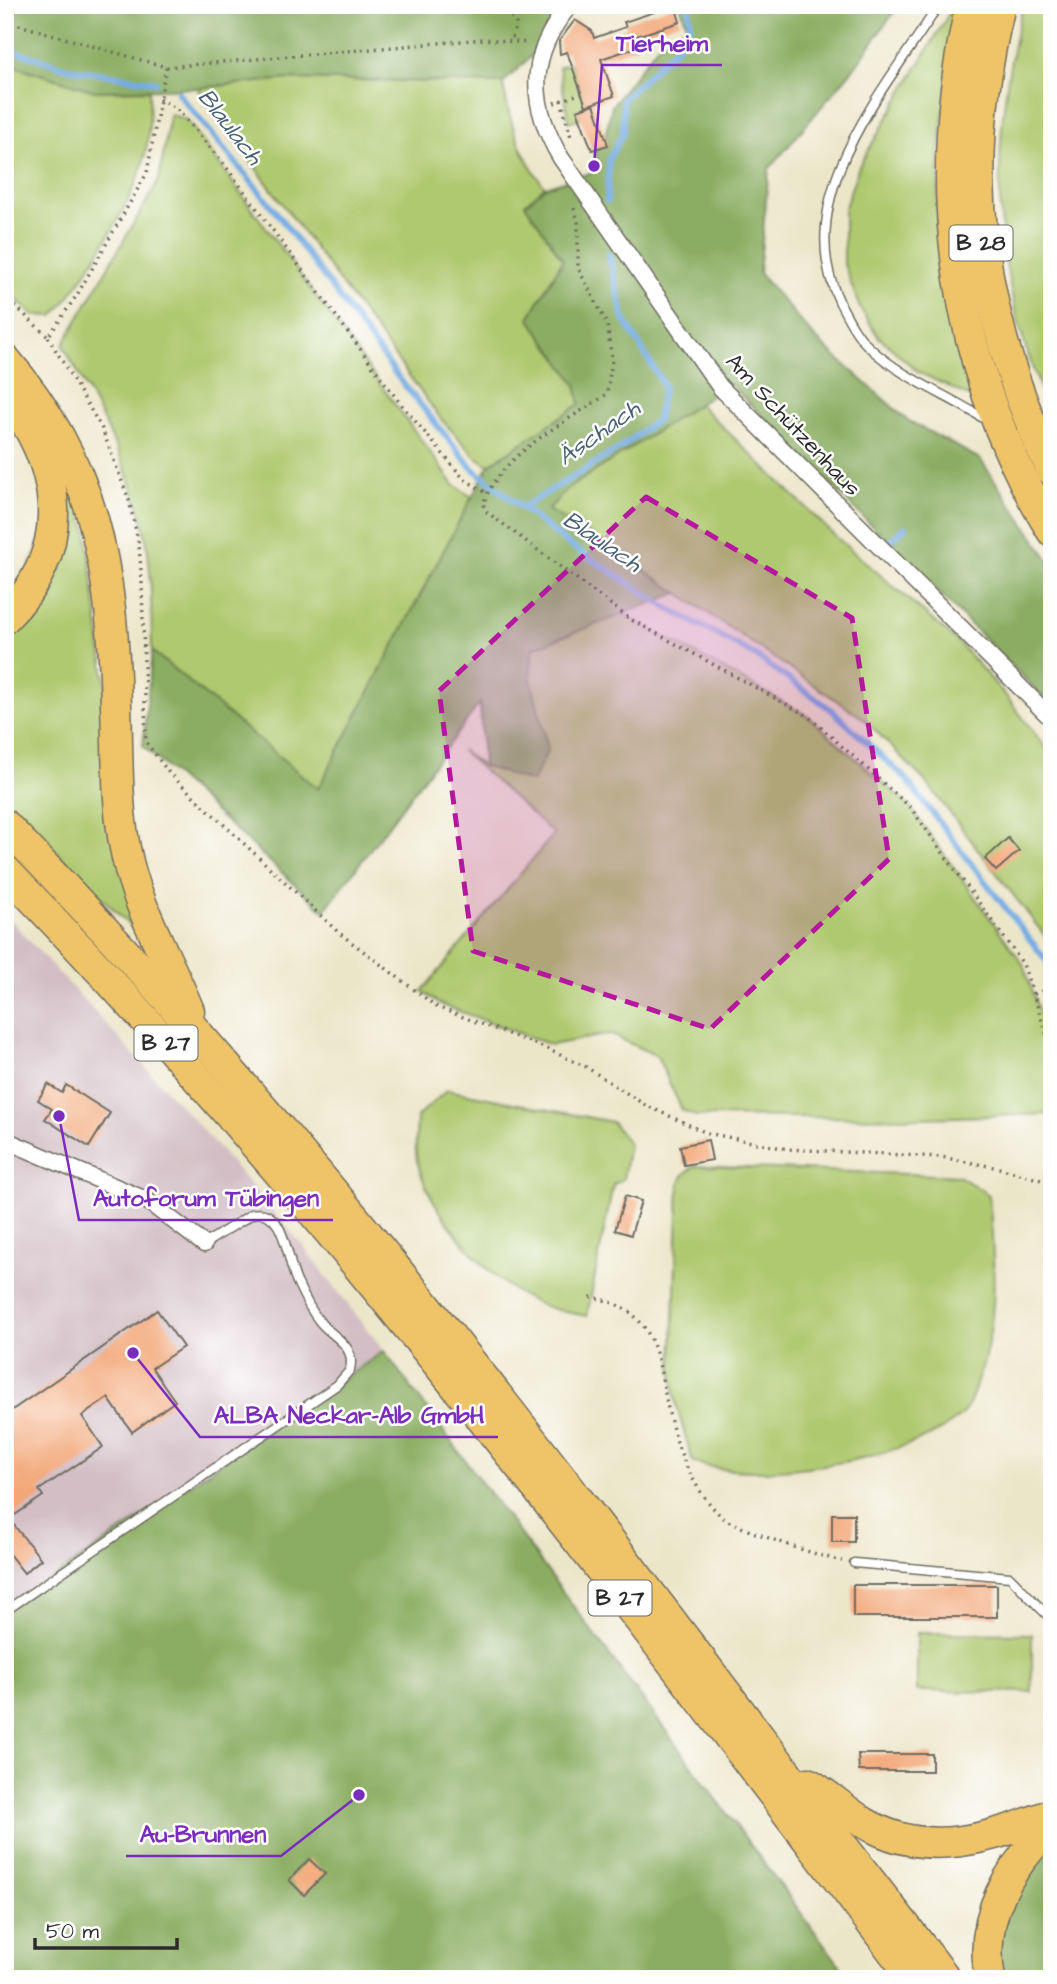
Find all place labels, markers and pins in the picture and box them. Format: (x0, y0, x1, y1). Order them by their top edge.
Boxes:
callout: Tierheim (602, 20, 722, 65)
callout: Autoforum Tübingen (79, 1175, 333, 1220)
callout: ALBA Neckar-Alb GmbH (200, 1392, 498, 1437)
callout: Au-Brunnen (126, 1811, 281, 1856)

